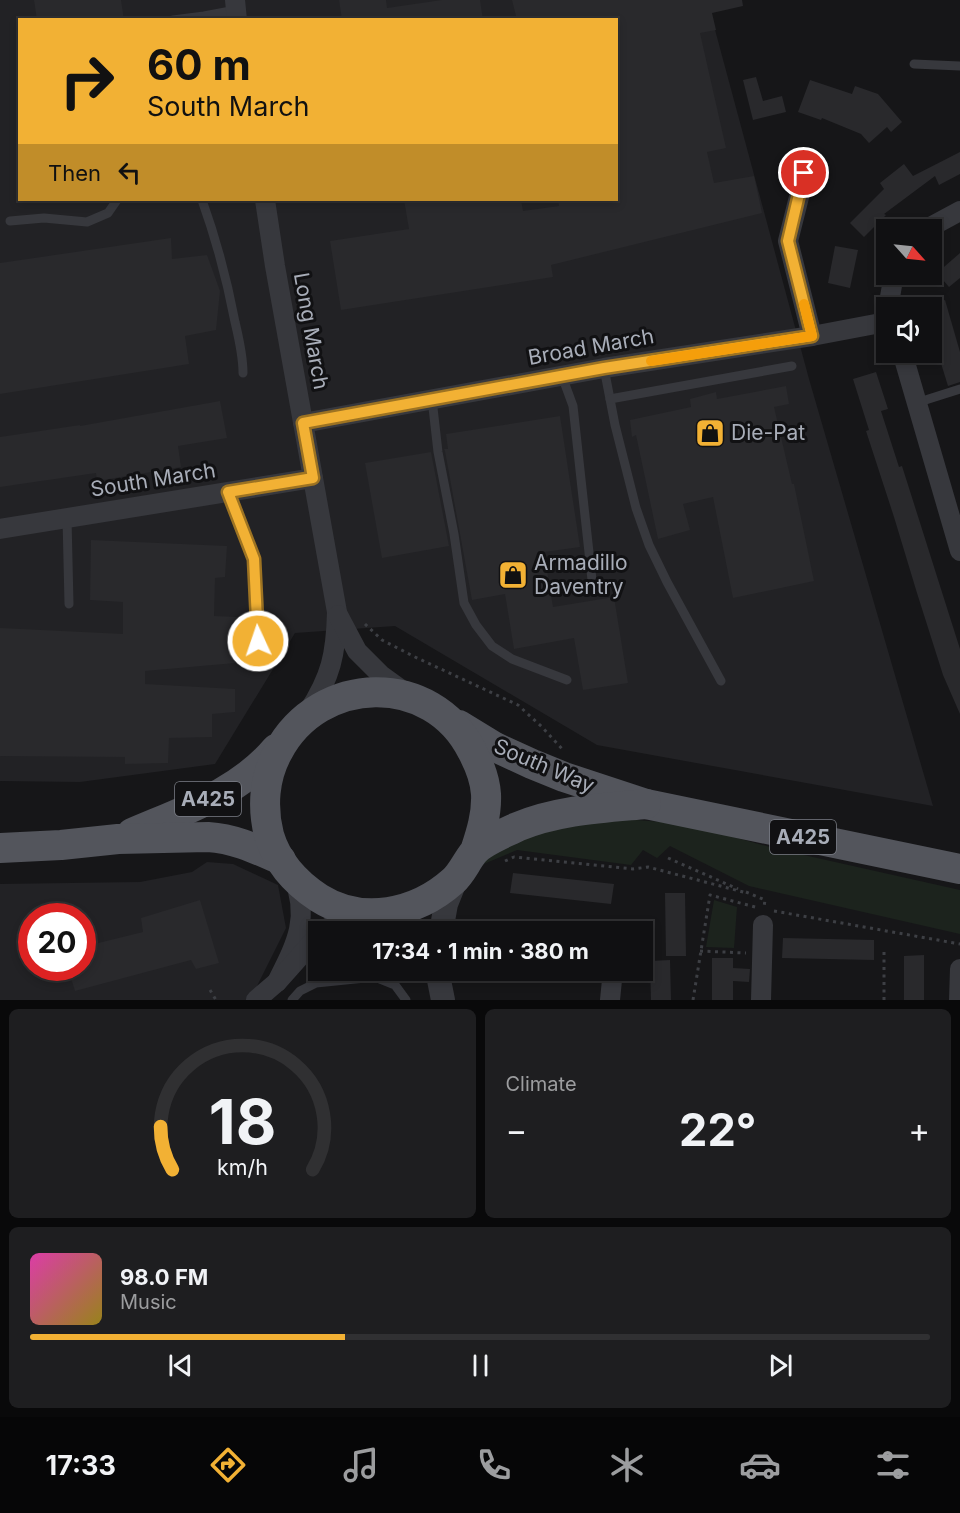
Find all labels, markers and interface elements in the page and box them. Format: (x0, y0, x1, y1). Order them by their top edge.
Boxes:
text: 60 m (147, 39, 251, 90)
icon: right (48, 42, 126, 120)
text: South March (147, 90, 310, 123)
pin (778, 147, 829, 198)
icon: left (113, 156, 146, 189)
icon: arrive (787, 156, 820, 189)
text: Then (48, 160, 101, 186)
north arrow (876, 219, 942, 285)
map controls (876, 219, 942, 363)
street label: Long March (289, 270, 334, 391)
button: sound (876, 297, 942, 363)
street label: Broad March (526, 323, 656, 370)
shop icon: Die-Pat (694, 417, 726, 449)
place label: Die-Pat (731, 420, 805, 445)
street label: South March (89, 457, 217, 502)
place label: Armadillo Daventry (534, 550, 628, 599)
shop icon: Armadillo Daventry (497, 559, 529, 591)
position arrow (226, 609, 290, 673)
street label: South Way (490, 733, 598, 798)
road number: A425 (175, 782, 241, 816)
road number: A425 (770, 820, 836, 854)
speed limit sign: 20 (18, 903, 96, 981)
text: 17:34 · 1 min · 380 m (372, 938, 589, 964)
text: Climate (506, 1072, 577, 1096)
text: 18 (208, 1084, 276, 1159)
text: 22° (679, 1102, 756, 1157)
text: − (506, 1110, 527, 1150)
text: + (908, 1110, 930, 1150)
text: km/h (217, 1155, 268, 1181)
text: 98.0 FM (120, 1264, 208, 1290)
text: Music (120, 1290, 177, 1314)
icon: previous (164, 1349, 197, 1382)
icon: pause (464, 1349, 497, 1382)
icon: next (764, 1349, 797, 1382)
icon: directions (207, 1444, 249, 1486)
icon: music (340, 1444, 382, 1486)
icon: phone (473, 1444, 515, 1486)
icon: climate (606, 1444, 648, 1486)
icon: car (739, 1444, 781, 1486)
icon: filters (872, 1444, 914, 1486)
text: 17:33 (46, 1449, 116, 1482)

